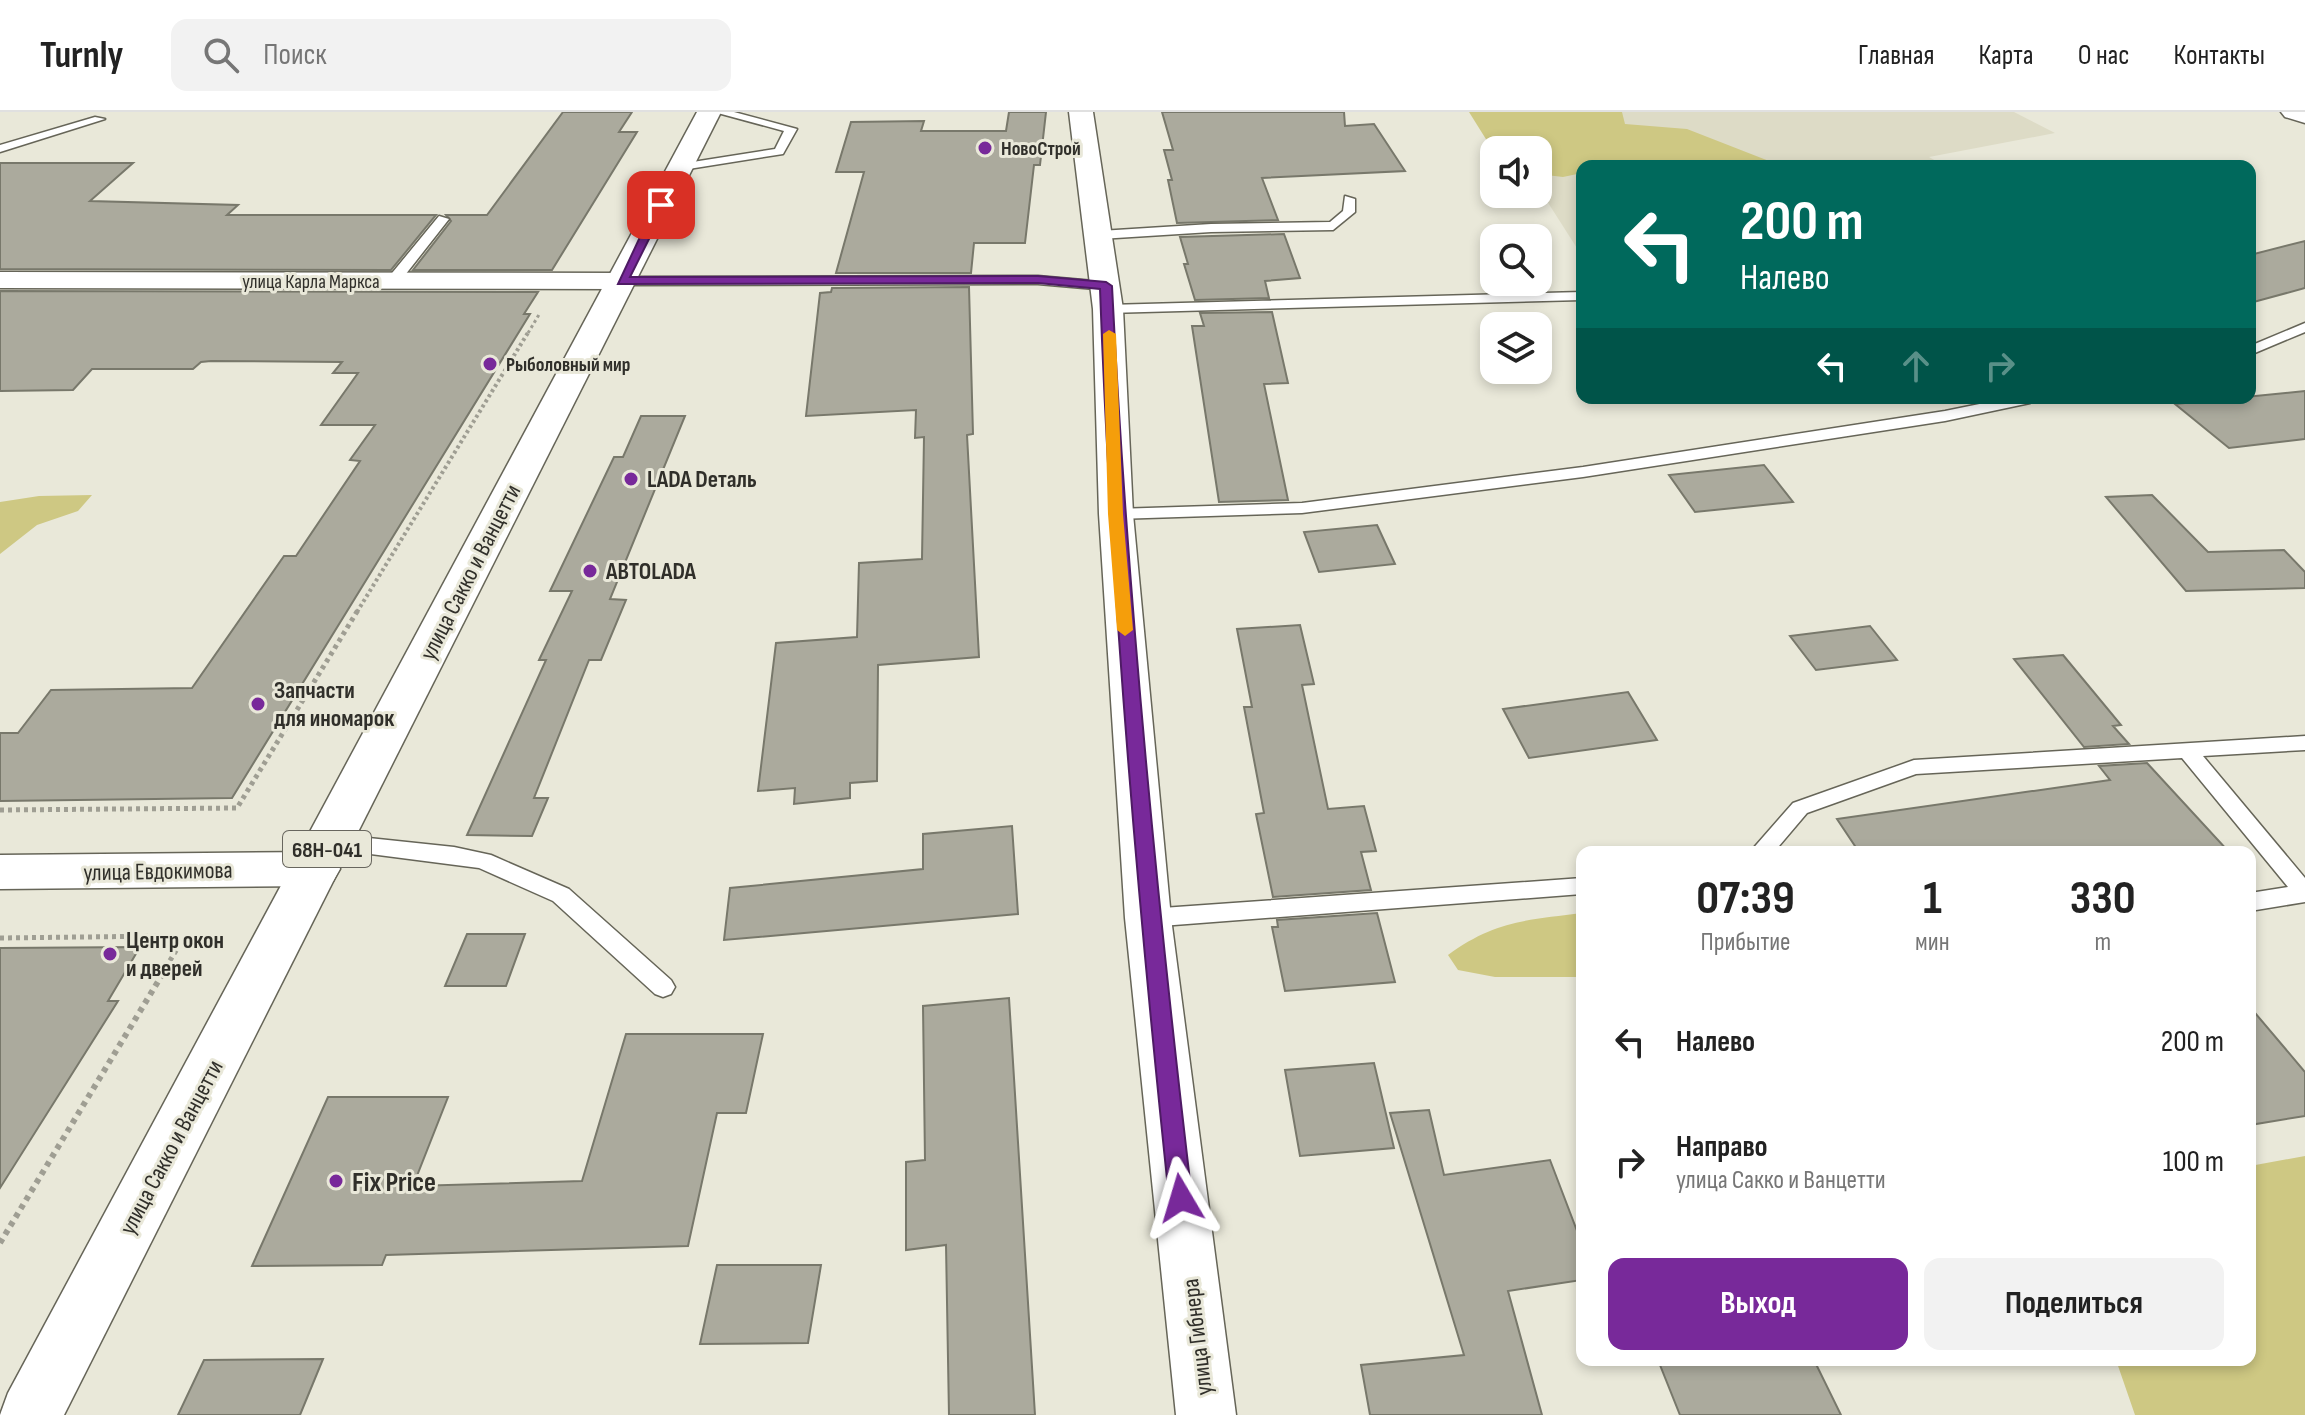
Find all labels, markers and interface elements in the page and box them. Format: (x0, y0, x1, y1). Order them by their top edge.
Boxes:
search box (171, 19, 731, 91)
text: Turnly (40, 33, 123, 78)
icon: search (199, 33, 243, 77)
text: Поиск (263, 37, 327, 73)
text: Главная (1858, 39, 1934, 72)
text: Карта (1978, 39, 2034, 72)
text: О нас (2078, 39, 2130, 72)
text: Контакты (2174, 39, 2265, 72)
map controls (1480, 136, 1552, 384)
button: sound (1480, 136, 1552, 208)
place label: НовоСтрой (1001, 137, 1081, 161)
marker: НовоСтрой (976, 139, 994, 157)
pin (627, 171, 695, 239)
icon: arrive (639, 183, 683, 227)
text: 200 m (1740, 189, 1864, 256)
icon: left (1608, 192, 1712, 296)
button: search (1480, 224, 1552, 296)
text: Налево (1740, 257, 1830, 300)
street label: улица Карла Маркса (242, 270, 380, 294)
button: layers (1480, 312, 1552, 384)
icon: left (1810, 344, 1854, 388)
icon: ahead (1894, 344, 1938, 388)
icon: right (1978, 344, 2022, 388)
place label: Рыболовный мир (506, 353, 631, 377)
marker: Рыболовный мир (481, 355, 499, 373)
place label: LADA Dеталь (647, 465, 757, 494)
marker: LADA Dеталь (622, 470, 640, 488)
street label: улица Сакко и Ванцетти (414, 479, 527, 665)
place label: АВТОLADA (605, 557, 696, 586)
marker: АВТОLADA (581, 562, 599, 580)
place label: Запчасти для иномарок (274, 676, 395, 733)
marker: Запчасти для иномарок (249, 695, 267, 713)
road number: 68Н-041 (283, 831, 371, 867)
street label: улица Евдокимова (83, 856, 233, 887)
text: 07:39 (1696, 870, 1795, 927)
text: 1 (1923, 870, 1942, 927)
text: 330 (2070, 870, 2136, 927)
place label: Центр окон и дверей (126, 926, 224, 983)
text: Прибытие (1700, 927, 1791, 958)
text: мин (1915, 927, 1950, 958)
text: m (2094, 927, 2111, 958)
marker: Центр окон и дверей (101, 945, 119, 963)
icon: left (1608, 1020, 1652, 1064)
text: Налево (1676, 1024, 1755, 1060)
text: 200 m (2161, 1024, 2224, 1060)
street label: улица Сакко и Ванцетти (113, 1055, 230, 1239)
text: Направо (1676, 1129, 1768, 1165)
icon: right (1608, 1140, 1652, 1184)
text: 100 m (2163, 1144, 2224, 1180)
position arrow (1139, 1156, 1223, 1240)
text: улица Сакко и Ванцетти (1676, 1165, 1886, 1196)
place label: Fix Price (352, 1166, 436, 1199)
marker: Fix Price (327, 1172, 345, 1190)
button: Выход (1608, 1258, 1908, 1350)
button: Поделиться (1924, 1258, 2224, 1350)
street label: улица Гибнера (1176, 1277, 1219, 1397)

